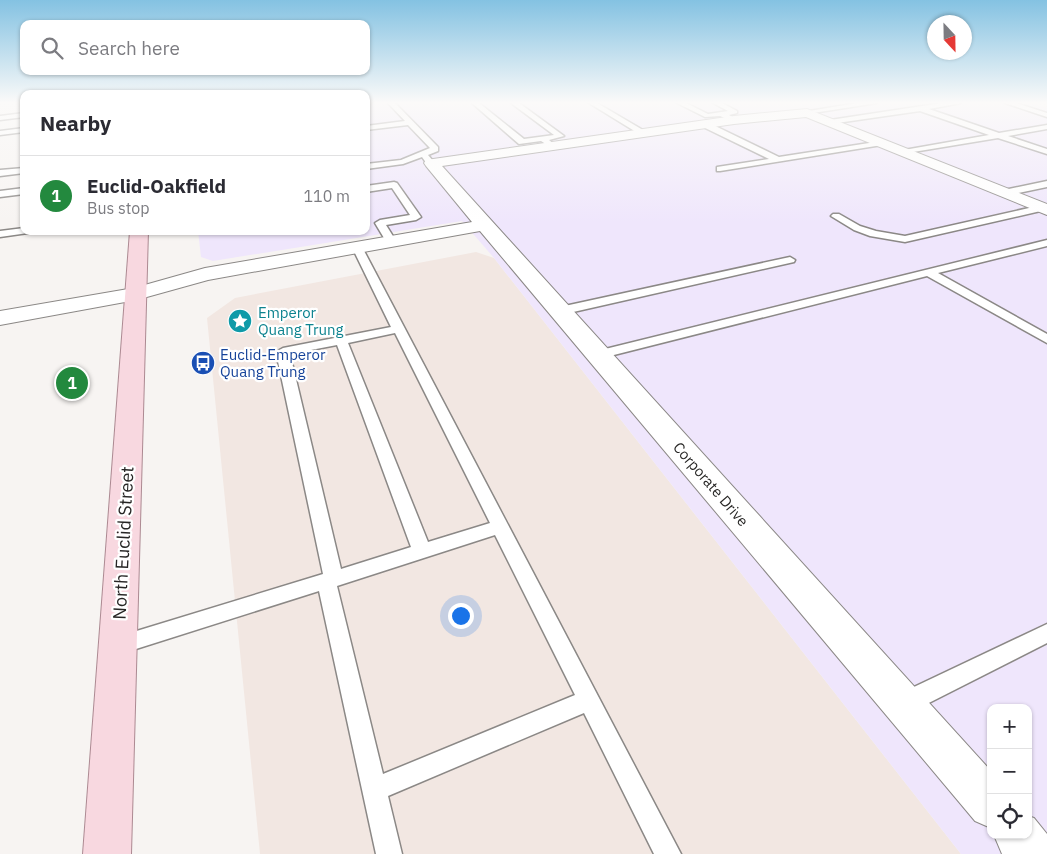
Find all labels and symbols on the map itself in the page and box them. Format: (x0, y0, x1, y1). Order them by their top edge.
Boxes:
north arrow (927, 15, 972, 60)
place label: Emperor Quang Trung (258, 303, 344, 339)
place icon: Emperor Quang Trung (227, 308, 253, 334)
place label: Euclid-Emperor Quang Trung (220, 345, 326, 381)
bus stop icon: Euclid-Emperor Quang Trung (190, 350, 216, 376)
pin: 1 (56, 364, 88, 402)
street label: Corporate Drive (669, 438, 753, 530)
street label: North Euclid Street (107, 466, 139, 620)
your location (448, 603, 474, 629)

